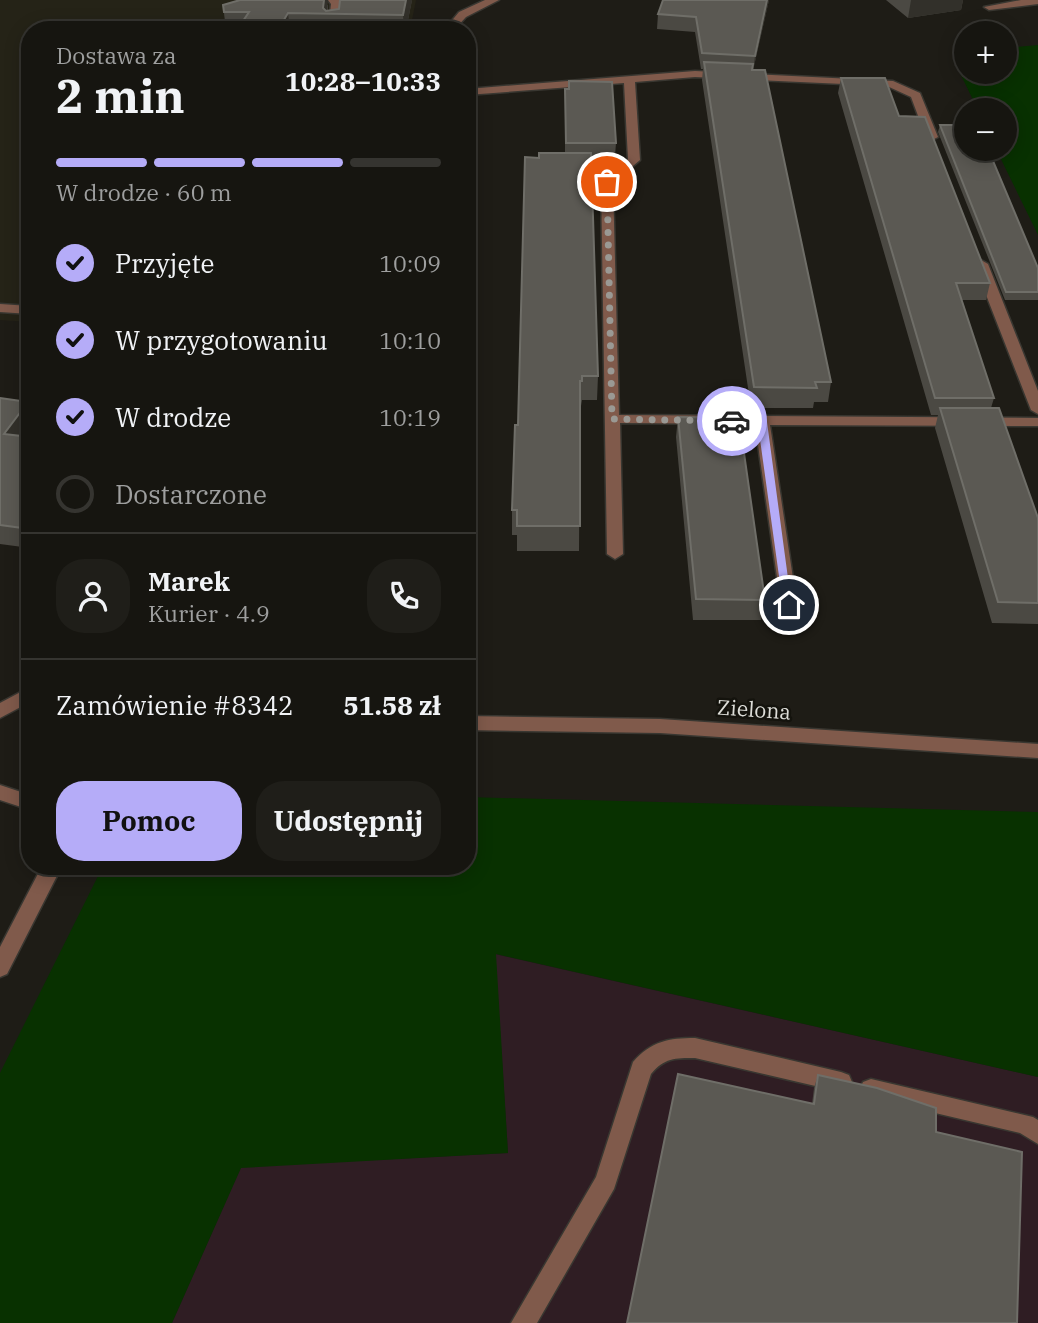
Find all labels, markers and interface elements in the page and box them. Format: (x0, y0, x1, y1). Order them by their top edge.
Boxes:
map controls (954, 21, 1017, 161)
button: + (954, 21, 1017, 84)
text: Dostawa za (56, 40, 177, 70)
text: 10:28–10:33 (285, 64, 441, 98)
text: 2 min (56, 66, 185, 126)
button: − (954, 98, 1017, 161)
pin (577, 152, 637, 212)
icon: bag (588, 163, 626, 201)
text: W drodze · 60 m (56, 177, 232, 207)
icon: check (56, 244, 94, 282)
text: Przyjęte (115, 246, 215, 280)
text: 10:09 (379, 248, 441, 278)
icon: check (56, 321, 94, 359)
text: W przygotowaniu (115, 323, 328, 357)
text: 10:10 (379, 325, 441, 355)
courier (697, 386, 767, 456)
icon: check (56, 398, 94, 436)
text: W drodze (115, 400, 231, 434)
text: 10:19 (379, 402, 441, 432)
icon: car (713, 402, 751, 440)
text: Dostarczone (115, 477, 267, 511)
button: person (56, 559, 130, 633)
button: phone (367, 559, 441, 633)
text: Marek (148, 564, 230, 598)
pin (759, 575, 819, 635)
icon: home (770, 586, 808, 624)
text: Kurier · 4.9 (148, 598, 270, 628)
text: Zamówienie #8342 (56, 688, 294, 722)
text: 51.58 zł (343, 688, 441, 722)
street label: Zielona (716, 692, 792, 726)
button: Pomoc (56, 781, 242, 861)
button: Udostępnij (256, 781, 441, 861)

